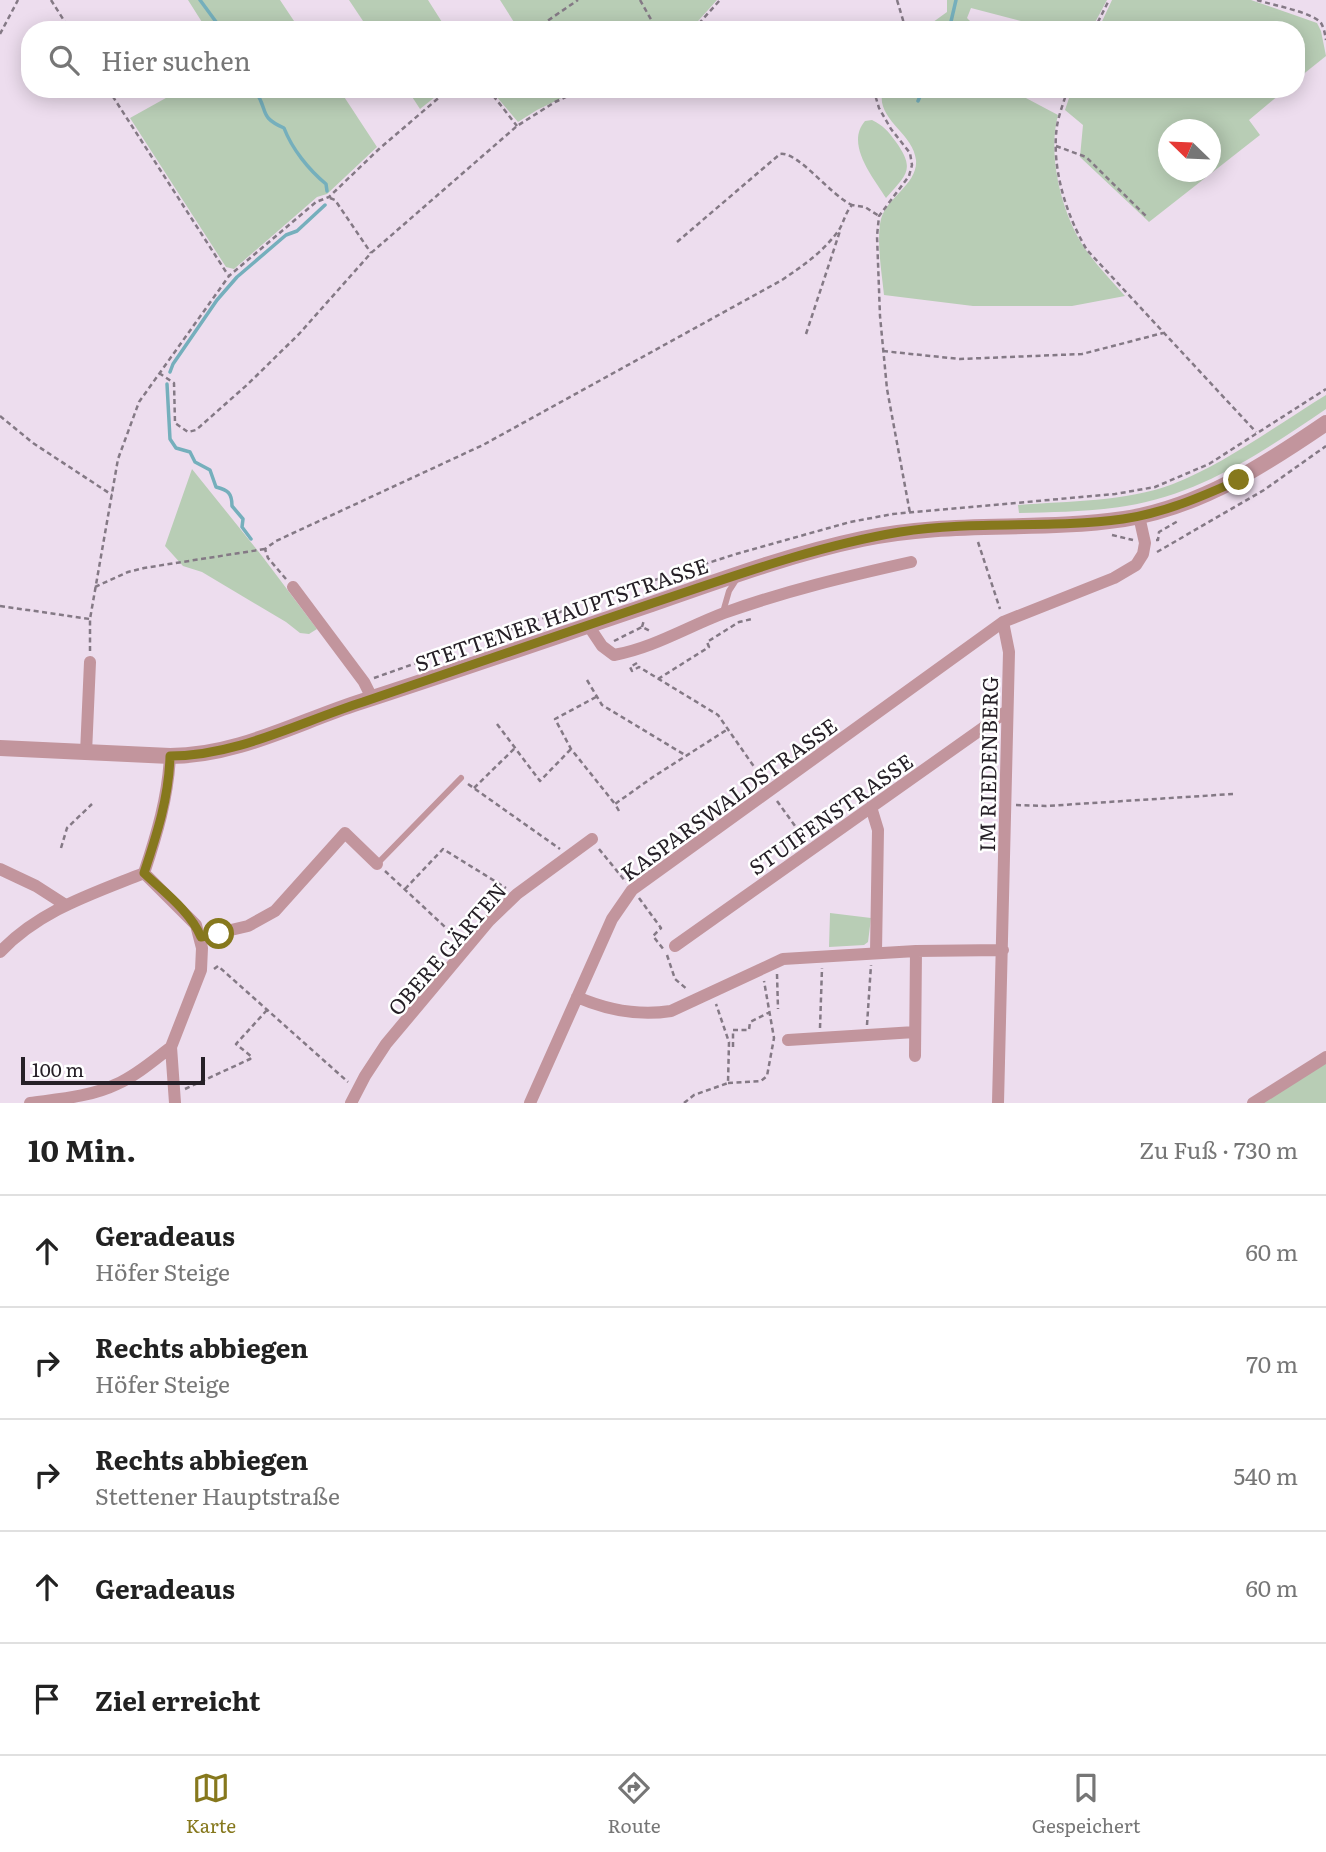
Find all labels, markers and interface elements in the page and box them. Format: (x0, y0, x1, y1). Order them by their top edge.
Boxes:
search box (21, 21, 1305, 98)
text: Hier suchen (101, 40, 251, 79)
icon: search (45, 41, 83, 79)
north arrow (1158, 119, 1221, 182)
route end (1223, 464, 1254, 495)
street label: STETTENER HAUPTSTRASSE (410, 548, 712, 678)
street label: IM RIEDENBERG (970, 676, 1004, 852)
street label: KASPARSWALDSTRASSE (614, 709, 842, 887)
street label: STUIFENSTRASSE (742, 745, 918, 881)
street label: OBERE GÄRTEN (379, 875, 513, 1021)
route start (203, 918, 234, 949)
scale bar (21, 1054, 205, 1086)
text: 100 m (32, 1055, 84, 1083)
text: 10 Min. (28, 1127, 136, 1171)
text: Zu Fuß · 730 m (1139, 1132, 1298, 1166)
text: Geradeaus (95, 1215, 235, 1254)
icon: ahead (28, 1232, 66, 1270)
text: 60 m (1245, 1234, 1298, 1268)
text: Höfer Steige (95, 1254, 230, 1288)
text: Rechts abbiegen (95, 1327, 308, 1366)
icon: right (28, 1344, 66, 1382)
text: 70 m (1246, 1346, 1298, 1380)
text: Höfer Steige (95, 1366, 230, 1400)
text: Rechts abbiegen (95, 1439, 308, 1478)
icon: right (28, 1456, 66, 1494)
text: 540 m (1233, 1458, 1298, 1492)
text: Stettener Hauptstraße (95, 1478, 340, 1512)
icon: ahead (28, 1568, 66, 1606)
text: Geradeaus (95, 1568, 235, 1607)
text: 60 m (1245, 1570, 1298, 1604)
icon: arrive (28, 1680, 66, 1718)
text: Ziel erreicht (95, 1680, 260, 1719)
tab: Karte (186, 1769, 236, 1839)
tab: Route (607, 1769, 661, 1839)
tab: Gespeichert (1032, 1769, 1140, 1839)

